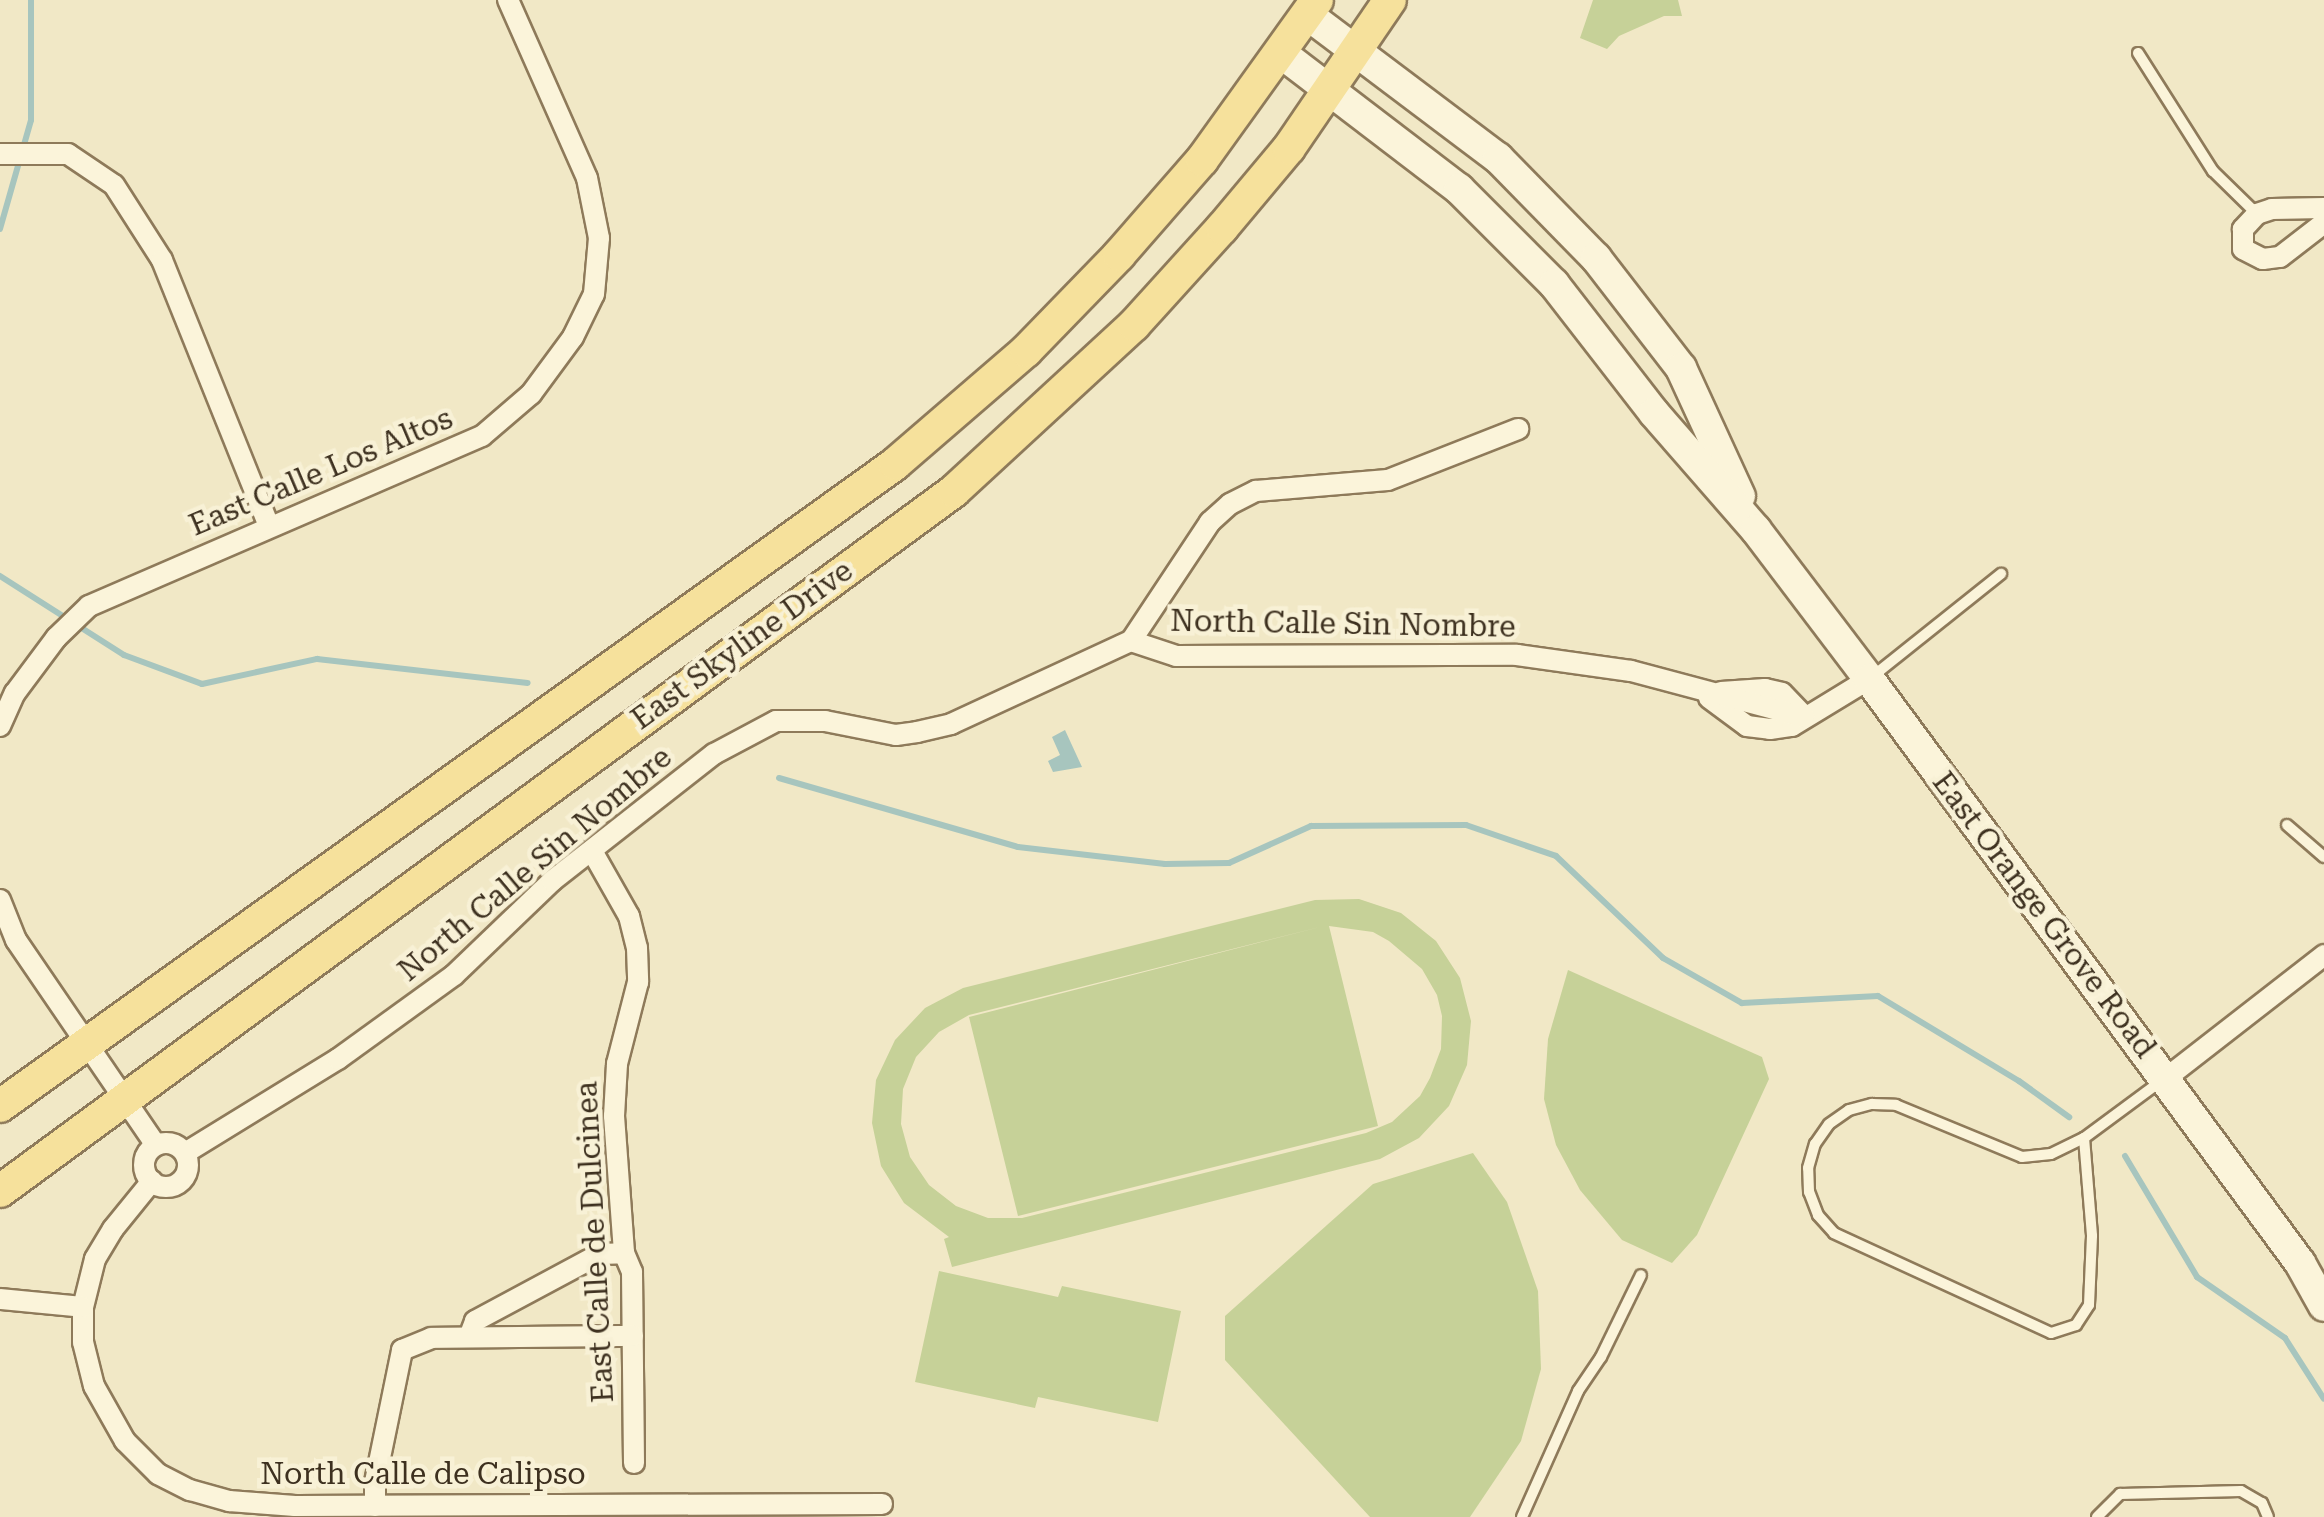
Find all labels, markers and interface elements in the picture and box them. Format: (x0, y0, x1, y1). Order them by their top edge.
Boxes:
street label: East Calle Los Altos (184, 400, 458, 544)
street label: East Skyline Drive (624, 553, 860, 737)
street label: North Calle Sin Nombre (1170, 603, 1516, 645)
street label: North Calle Sin Nombre (391, 739, 679, 989)
street label: East Orange Grove Road (1925, 765, 2163, 1065)
street label: East Calle de Dulcinea (569, 1080, 621, 1404)
street label: North Calle de Calipso (260, 1456, 586, 1492)

